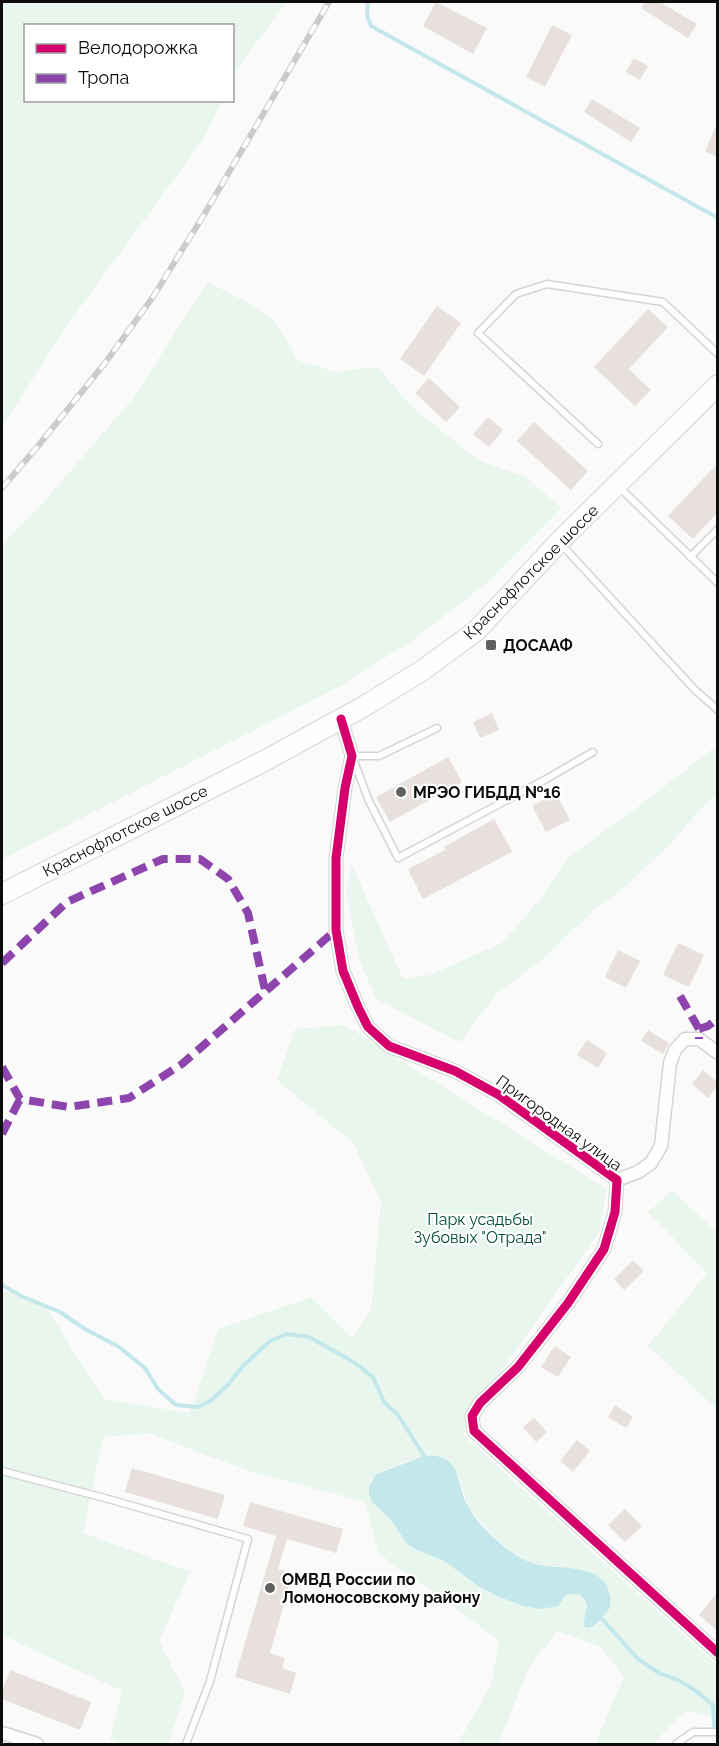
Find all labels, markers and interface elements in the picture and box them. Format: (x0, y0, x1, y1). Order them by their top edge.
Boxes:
legend (24, 24, 234, 102)
text: Велодорожка (78, 37, 198, 58)
text: Тропа (78, 67, 129, 88)
street label: Краснофлотское шоссе (460, 501, 602, 643)
place label: ДОСААФ (503, 636, 573, 655)
marker: ДОСААФ (484, 638, 498, 652)
street label: Краснофлотское шоссе (39, 781, 211, 881)
place label: МРЭО ГИБДД №16 (413, 783, 561, 802)
marker: МРЭО ГИБДД №16 (394, 785, 408, 799)
street label: Пригородная улица (492, 1071, 626, 1175)
park label: Парк усадьбы Зубовых "Отрада" (413, 1210, 547, 1247)
place label: ОМВД России по Ломоносовскому району (282, 1570, 481, 1607)
marker: ОМВД России по Ломоносовскому району (263, 1581, 277, 1595)

